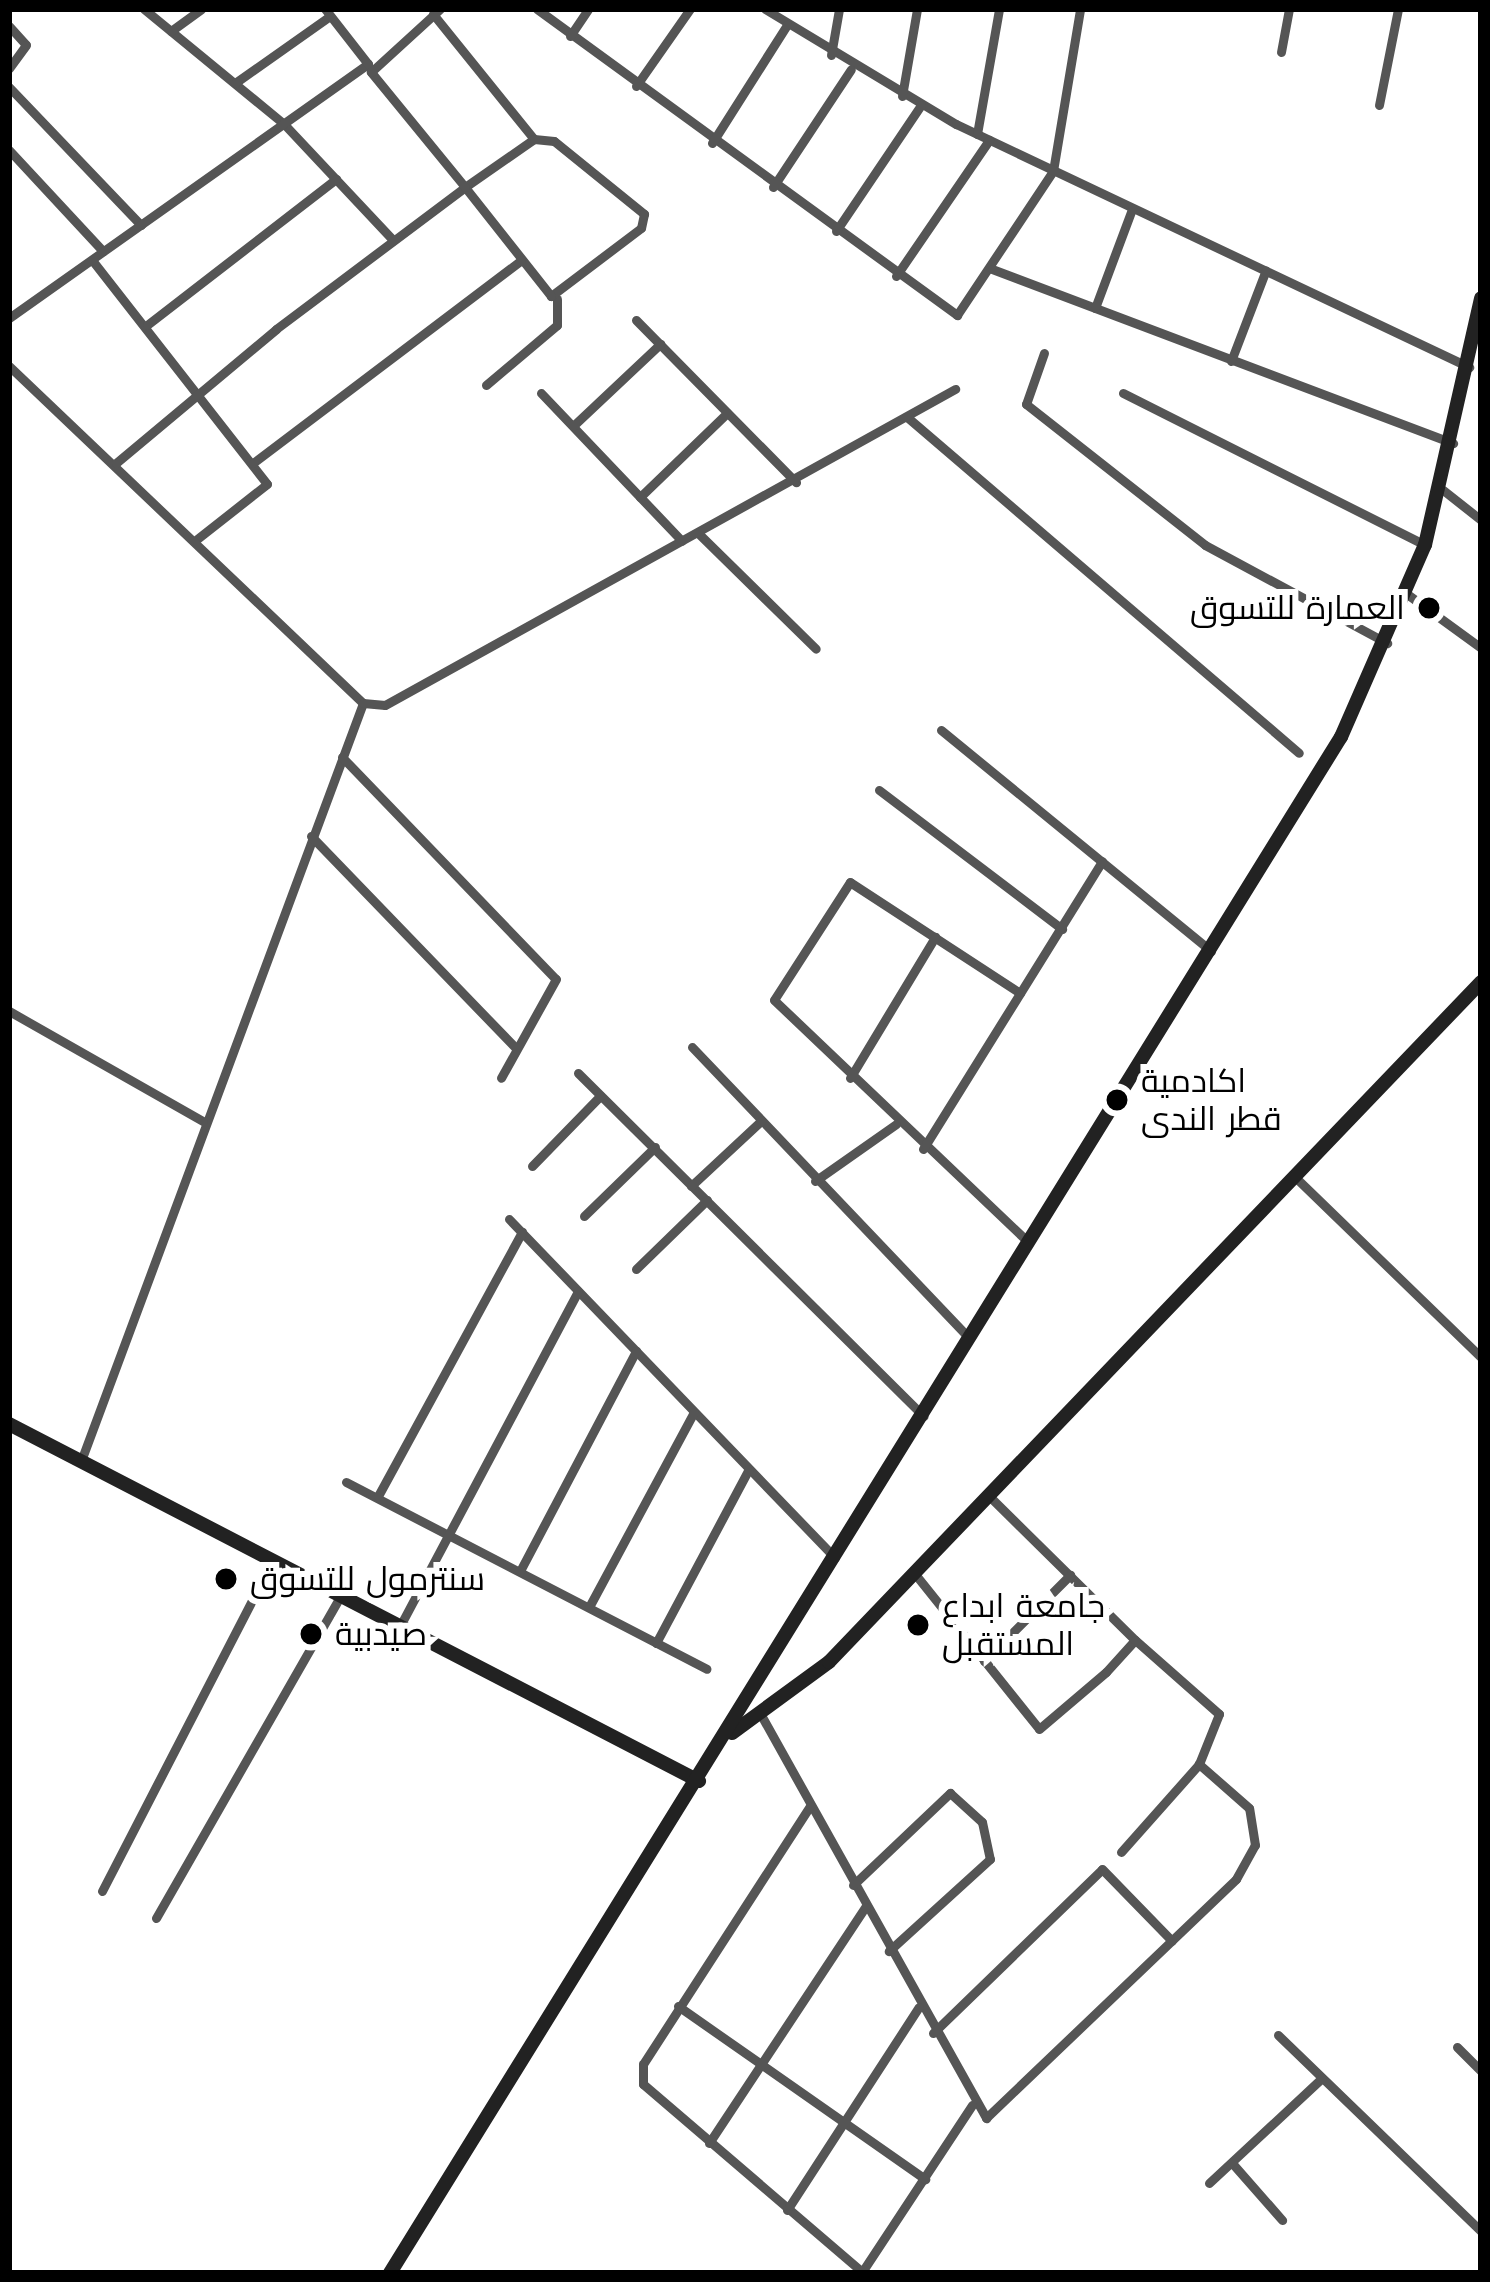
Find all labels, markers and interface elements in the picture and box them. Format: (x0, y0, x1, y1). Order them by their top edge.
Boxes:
place label: العمارة للتسوق (1190, 588, 1405, 628)
marker: العمارة للتسوق (1416, 595, 1442, 621)
place label: اكادمية قطر الندى (1141, 1061, 1282, 1139)
marker: اكادمية قطر الندى (1104, 1087, 1130, 1113)
place label: سنترمول للتسوق (250, 1559, 485, 1599)
marker: سنترمول للتسوق (213, 1566, 239, 1592)
place label: جامعة ابداع المستقبل (942, 1586, 1105, 1664)
marker: جامعة ابداع المستقبل (905, 1612, 931, 1638)
place label: صيدبية (335, 1614, 427, 1654)
marker: صيدبية (298, 1621, 324, 1647)

